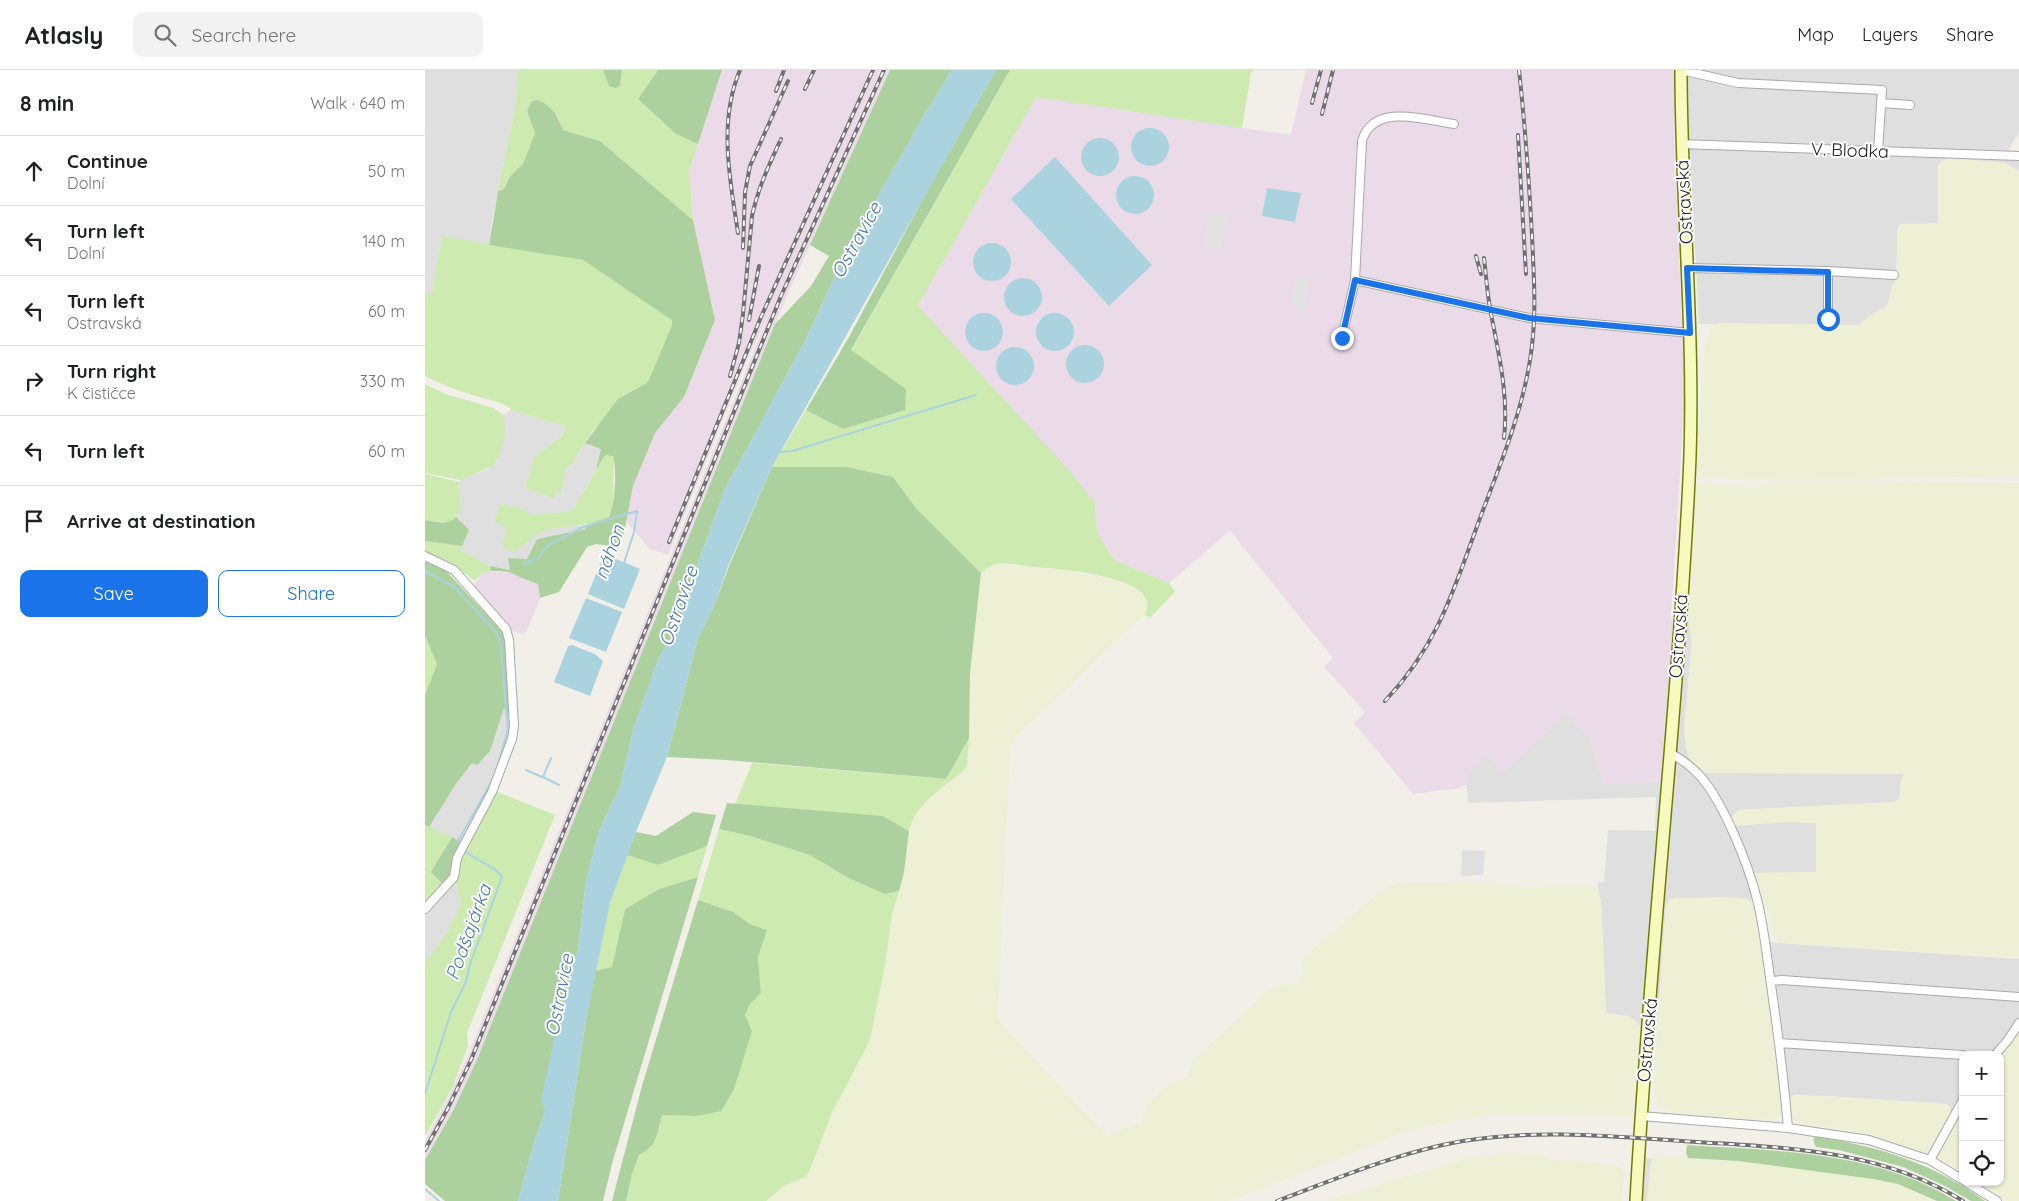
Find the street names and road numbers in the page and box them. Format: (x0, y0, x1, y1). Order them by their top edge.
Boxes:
street label: V. Blodka (1811, 137, 1889, 163)
street label: Ostravská (1670, 159, 1698, 245)
street label: Ostravská (1664, 593, 1692, 679)
street label: Ostravská (1632, 997, 1662, 1083)

